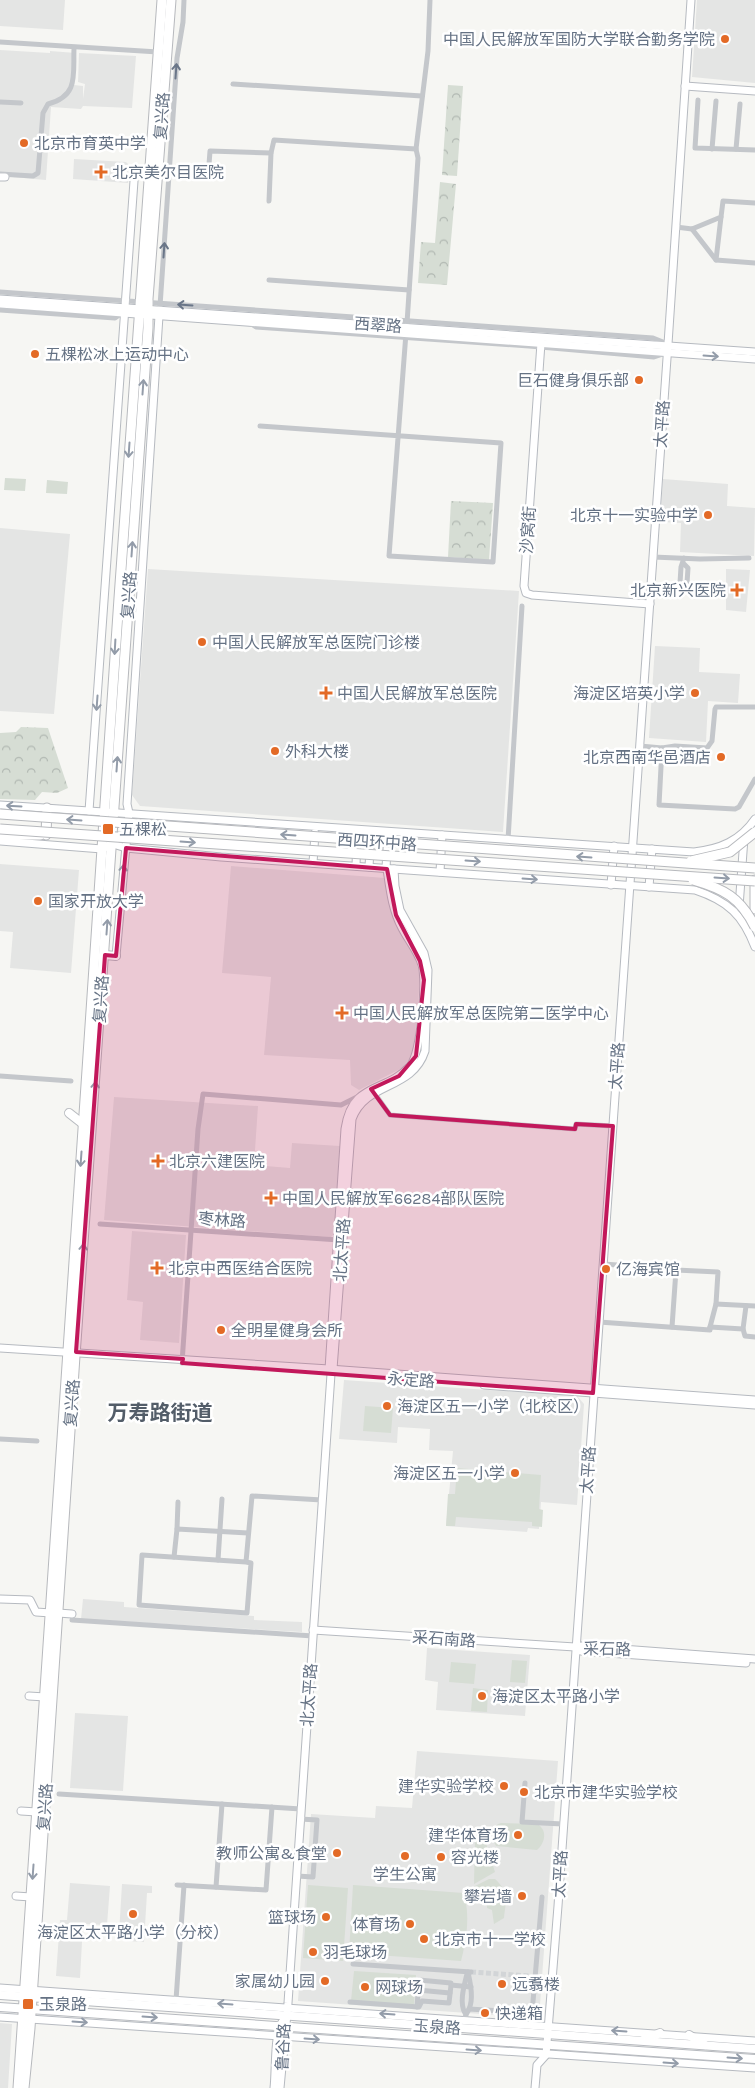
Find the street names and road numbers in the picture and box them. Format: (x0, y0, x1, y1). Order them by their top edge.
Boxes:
street label: 复兴路 (151, 91, 173, 141)
street label: 西翠路 (353, 314, 403, 336)
street label: 太平路 (651, 399, 673, 449)
street label: 沙窝街 (517, 505, 539, 555)
street label: 复兴路 (118, 570, 140, 620)
street label: 西四环中路 (336, 830, 418, 854)
street label: 复兴路 (90, 974, 112, 1024)
street label: 太平路 (606, 1041, 628, 1091)
street label: 枣林路 (197, 1209, 247, 1231)
street label: 北太平路 (330, 1217, 354, 1283)
street label: 永定路 (386, 1369, 436, 1391)
street label: 复兴路 (61, 1378, 83, 1428)
street label: 太平路 (577, 1445, 599, 1495)
street label: 采石南路 (411, 1627, 477, 1651)
street label: 采石路 (583, 1639, 631, 1659)
street label: 北太平路 (297, 1662, 321, 1728)
street label: 复兴路 (34, 1782, 56, 1832)
street label: 太平路 (549, 1850, 571, 1898)
street label: 玉泉路 (412, 2016, 462, 2038)
street label: 鲁谷路 (272, 2023, 294, 2071)

